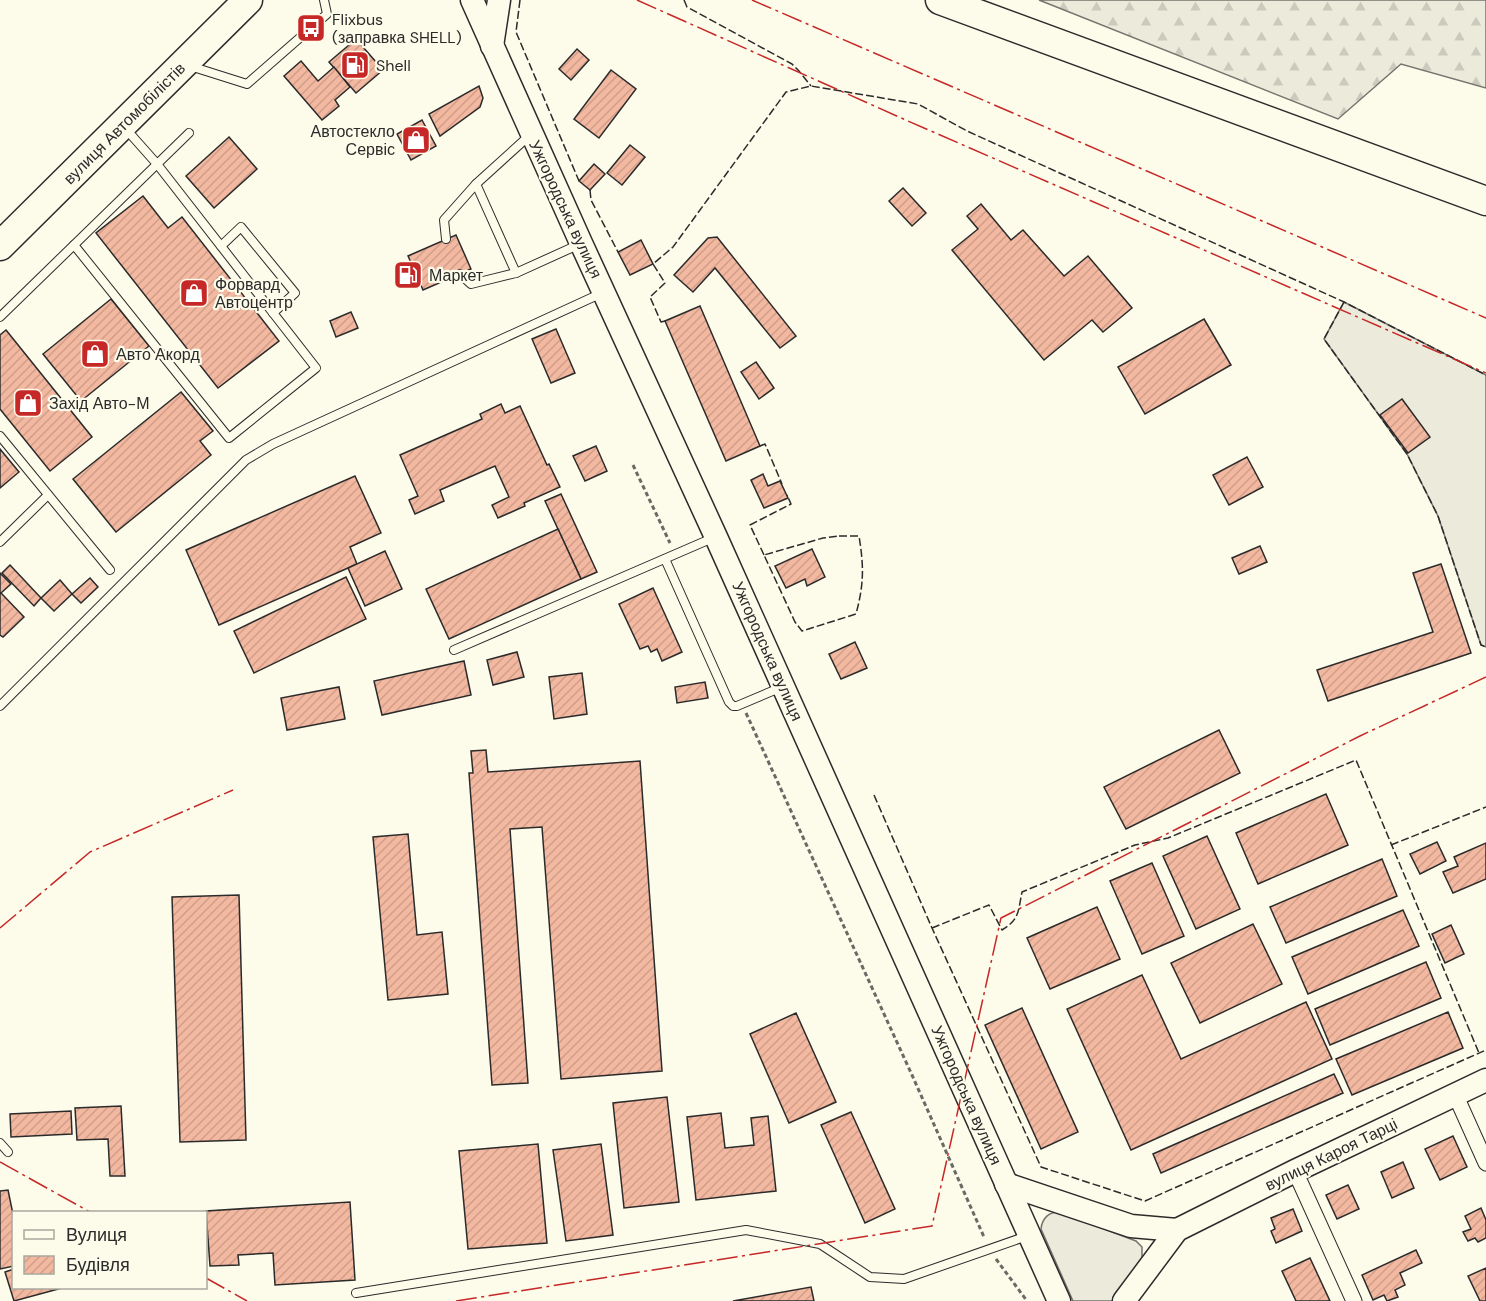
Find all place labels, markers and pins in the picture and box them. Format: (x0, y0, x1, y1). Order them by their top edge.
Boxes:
place label: Flixbus (заправка SHELL) (332, 9, 462, 48)
bus stop icon: Flixbus (заправка SHELL) (295, 12, 327, 44)
fuel station icon: Shell (339, 49, 371, 81)
place label: Shell (376, 55, 411, 76)
place label: Автостекло Сервіс (310, 121, 395, 160)
shop icon: Автостекло Сервіс (400, 124, 432, 156)
fuel station icon: Маркет (392, 259, 424, 291)
place label: Маркет (429, 265, 484, 286)
place label: Форвард Автоцентр (215, 274, 293, 313)
shop icon: Форвард Автоцентр (178, 277, 210, 309)
shop icon: Авто Акорд (79, 338, 111, 370)
place label: Авто Акорд (116, 344, 200, 365)
shop icon: Захід Авто-М (12, 387, 44, 419)
place label: Захід Авто-М (49, 393, 150, 414)

